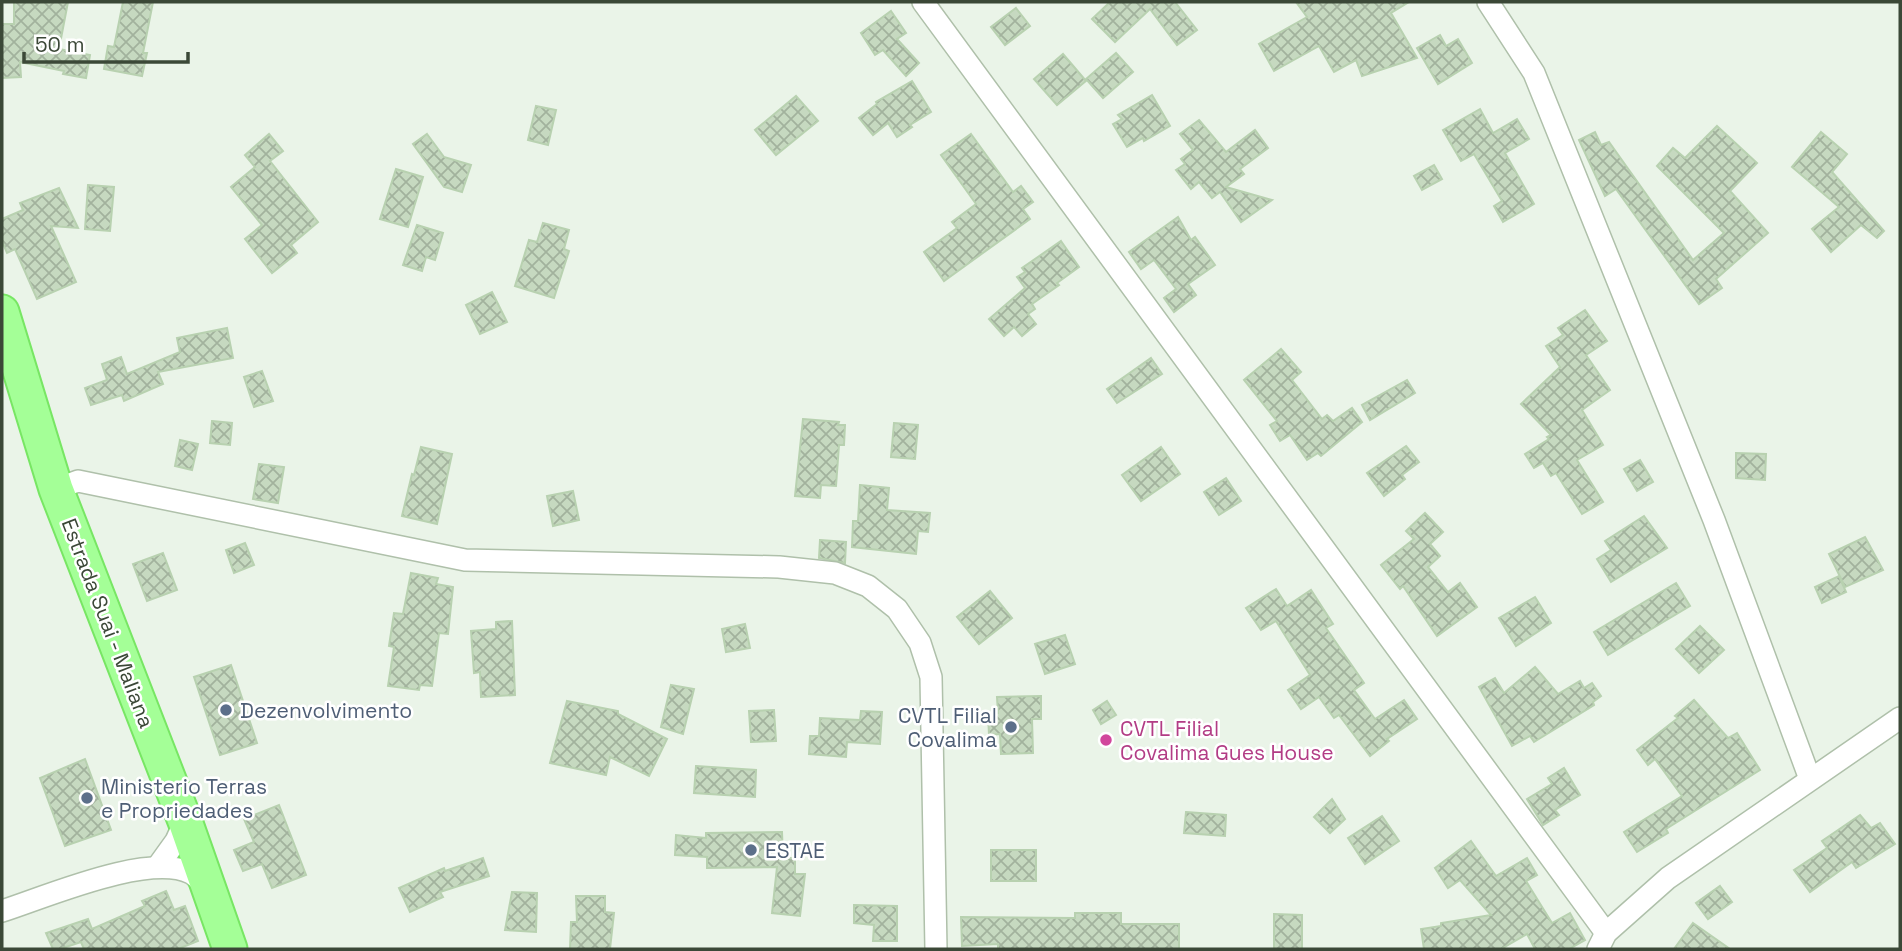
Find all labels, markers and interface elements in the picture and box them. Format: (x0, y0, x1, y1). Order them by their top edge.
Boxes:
scale bar (24, 21, 189, 65)
text: 50 m (35, 31, 85, 58)
street label: Estrada Suai - Maliana (56, 514, 160, 732)
place label: Dezenvolvimento (240, 697, 412, 724)
marker: Dezenvolvimento (218, 702, 234, 718)
place label: CVTL Filial Covalima (898, 702, 997, 753)
place label: CVTL Filial Covalima Gues House (1120, 715, 1334, 766)
marker: CVTL Filial Covalima (1003, 719, 1019, 735)
marker: CVTL Filial Covalima Gues House (1098, 732, 1114, 748)
place label: Ministerio Terras e Propriedades (101, 773, 267, 824)
marker: Ministerio Terras e Propriedades (79, 790, 95, 806)
place label: ESTAE (765, 837, 825, 864)
marker: ESTAE (743, 842, 759, 858)

